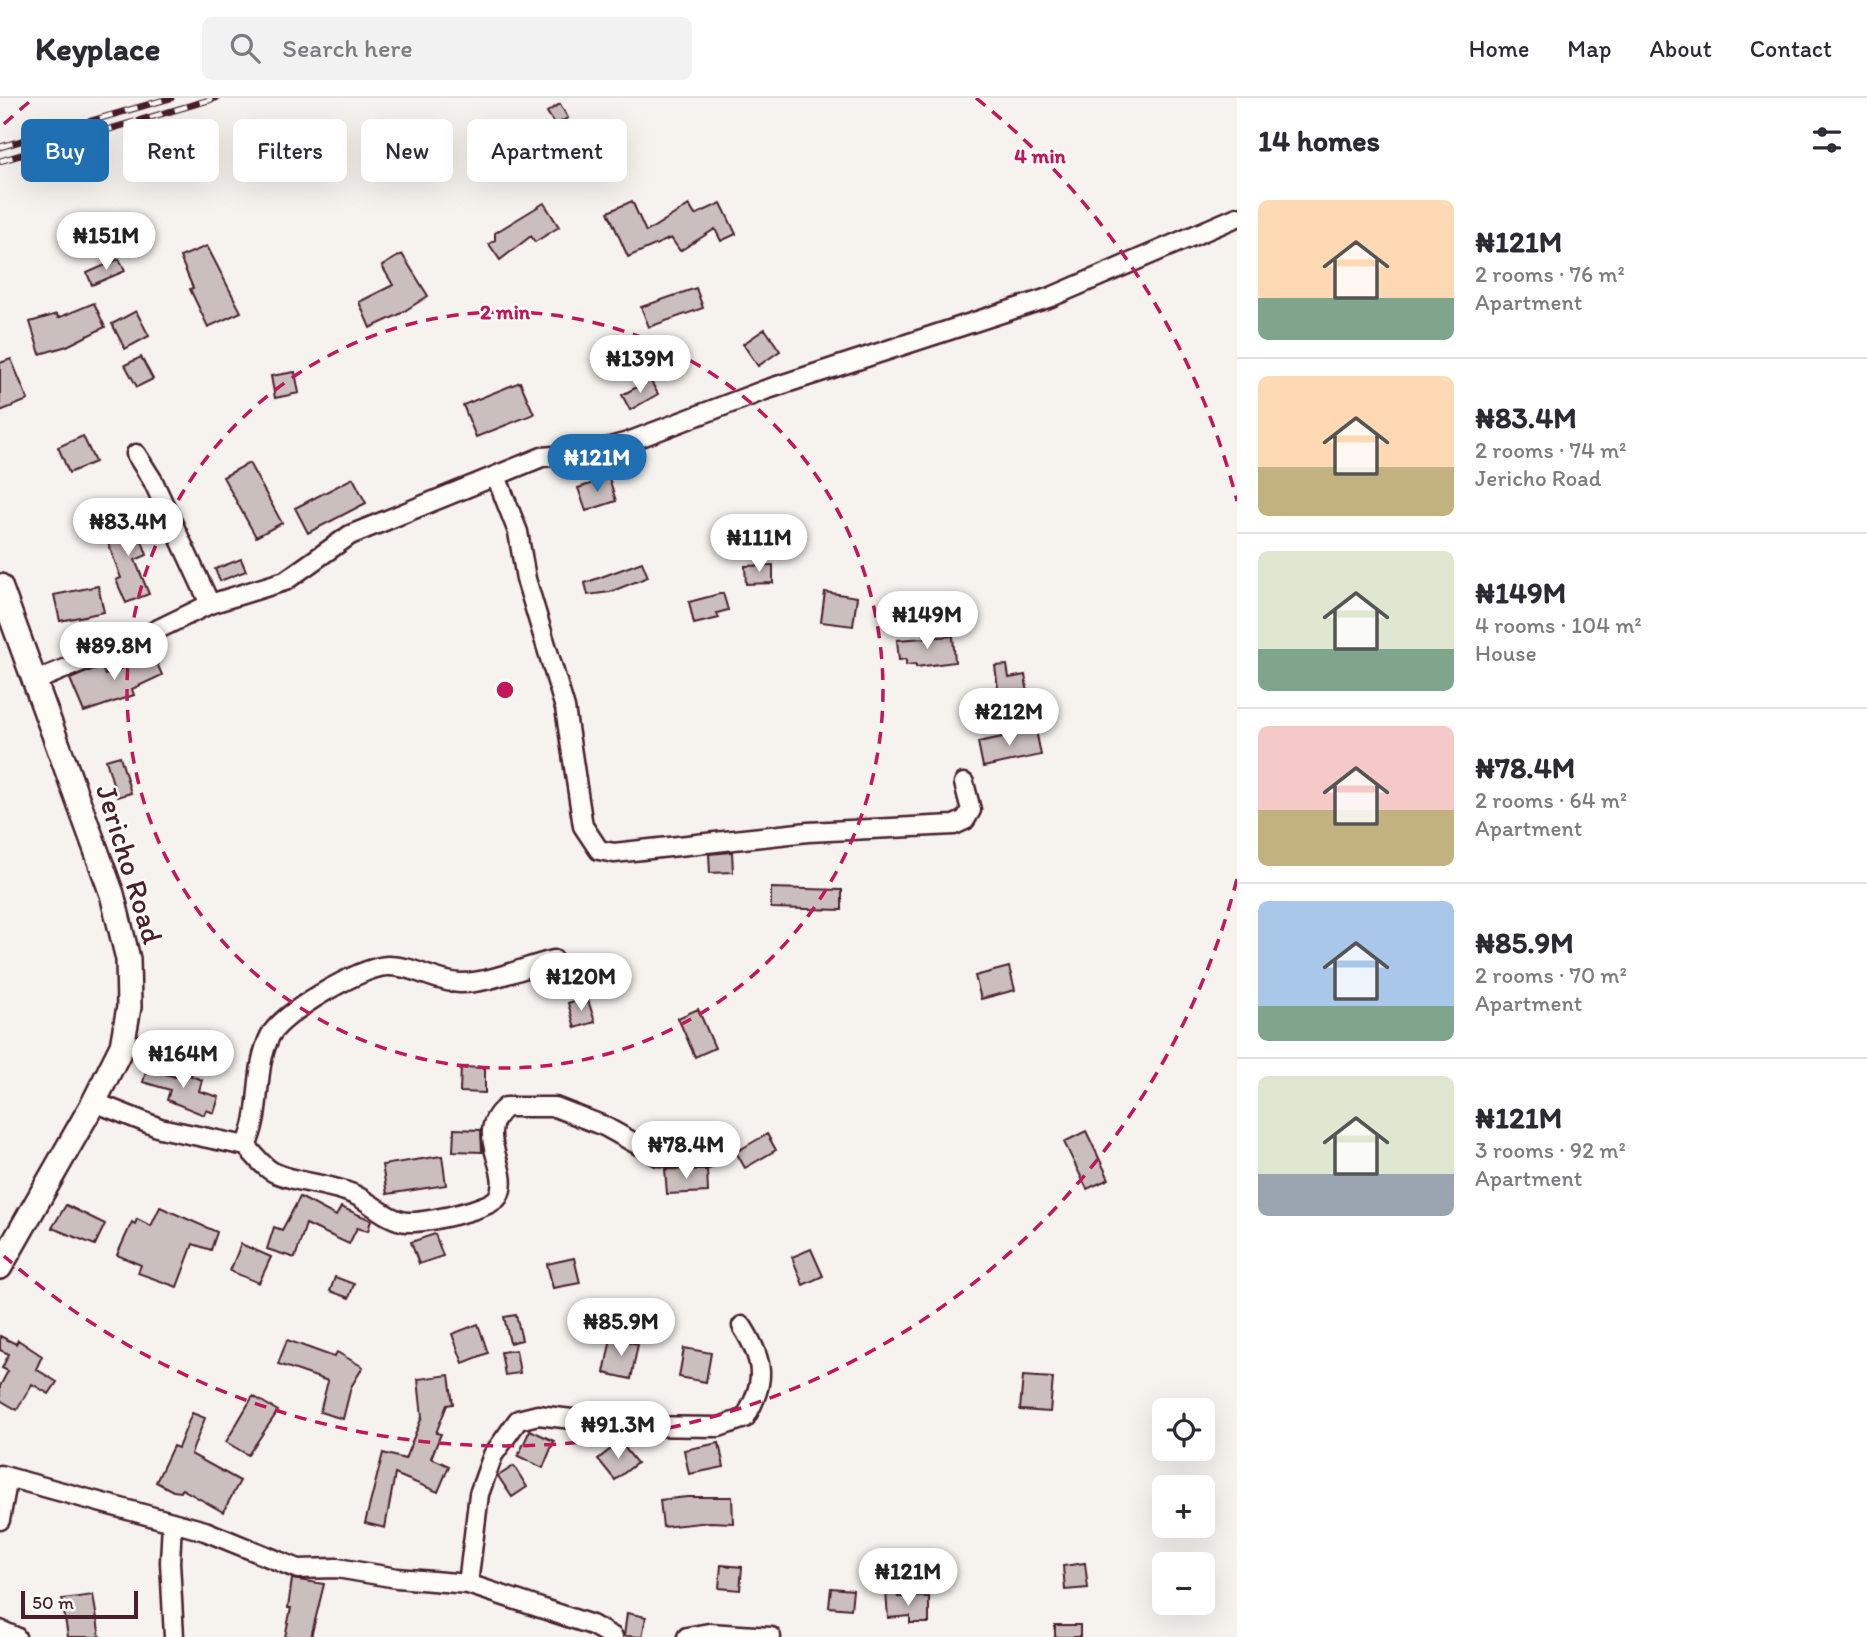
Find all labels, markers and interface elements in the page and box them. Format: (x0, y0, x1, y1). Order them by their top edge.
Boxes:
search box (202, 17, 692, 80)
text: Keyplace (35, 29, 160, 68)
icon: search (226, 29, 264, 67)
text: Search here (282, 32, 413, 64)
text: Home (1469, 34, 1529, 63)
text: Map (1567, 34, 1611, 63)
text: About (1649, 34, 1712, 63)
text: Contact (1750, 34, 1832, 63)
chip: Buy (21, 119, 109, 182)
chip: Rent (123, 119, 219, 182)
chip: Filters (233, 119, 347, 182)
chip: New (361, 119, 453, 182)
chip: Apartment (467, 119, 627, 182)
icon: filters (1808, 121, 1846, 159)
text: 14 homes (1258, 122, 1380, 159)
text: 4 min (1014, 143, 1067, 168)
pin: ₦151M (57, 212, 155, 272)
text: ₦151M (73, 221, 139, 249)
text: ₦121M (1475, 223, 1562, 260)
icon: home (1314, 228, 1398, 312)
text: 2 rooms · 76 m² (1475, 260, 1625, 288)
text: Apartment (1475, 288, 1582, 316)
text: 2 min (480, 299, 531, 324)
pin: ₦139M (591, 336, 689, 395)
text: ₦139M (606, 344, 674, 372)
text: ₦83.4M (1475, 399, 1577, 436)
icon: home (1314, 404, 1398, 488)
pin: ₦121M (548, 434, 646, 494)
text: 2 rooms · 74 m² (1475, 436, 1627, 464)
text: ₦121M (564, 443, 630, 471)
text: Jericho Road (1475, 464, 1601, 492)
pin: ₦83.4M (71, 498, 185, 558)
text: ₦83.4M (89, 507, 167, 535)
pin: ₦111M (710, 514, 808, 574)
text: ₦111M (726, 523, 792, 551)
text: ₦149M (1475, 574, 1566, 611)
icon: home (1314, 579, 1398, 663)
pin: ₦149M (878, 592, 976, 651)
text: ₦149M (892, 600, 962, 628)
text: 4 rooms · 104 m² (1475, 611, 1642, 639)
pin: ₦89.8M (57, 622, 171, 682)
text: ₦89.8M (76, 631, 152, 659)
text: House (1475, 639, 1537, 667)
centre of rings (493, 678, 517, 702)
pin: ₦212M (960, 688, 1058, 748)
text: ₦212M (975, 697, 1043, 725)
text: ₦78.4M (1475, 749, 1575, 786)
icon: home (1314, 754, 1398, 838)
street label: Jericho Road (88, 780, 172, 949)
text: 2 rooms · 64 m² (1475, 786, 1627, 814)
text: Apartment (1475, 814, 1582, 842)
text: ₦85.9M (1475, 924, 1574, 961)
icon: home (1314, 929, 1398, 1013)
pin: ₦120M (532, 954, 630, 1013)
text: 2 rooms · 70 m² (1475, 961, 1627, 989)
text: ₦120M (546, 962, 616, 990)
text: Apartment (1475, 989, 1582, 1017)
pin: ₦164M (134, 1030, 232, 1090)
text: ₦164M (148, 1039, 218, 1067)
text: ₦121M (1475, 1099, 1562, 1136)
icon: home (1314, 1104, 1398, 1188)
pin: ₦78.4M (629, 1122, 743, 1181)
text: ₦78.4M (648, 1130, 724, 1158)
text: 3 rooms · 92 m² (1475, 1136, 1626, 1164)
text: Apartment (1475, 1164, 1582, 1192)
pin: ₦85.9M (564, 1298, 678, 1358)
text: ₦85.9M (583, 1307, 659, 1335)
map controls (1152, 1398, 1215, 1615)
button: locate (1152, 1398, 1215, 1461)
pin: ₦91.3M (561, 1402, 675, 1461)
text: ₦91.3M (581, 1410, 655, 1438)
button: + (1152, 1475, 1215, 1538)
pin: ₦121M (859, 1548, 957, 1608)
button: − (1152, 1552, 1215, 1615)
text: ₦121M (875, 1557, 941, 1585)
scale bar (21, 1588, 138, 1620)
text: 50 m (32, 1591, 74, 1614)

